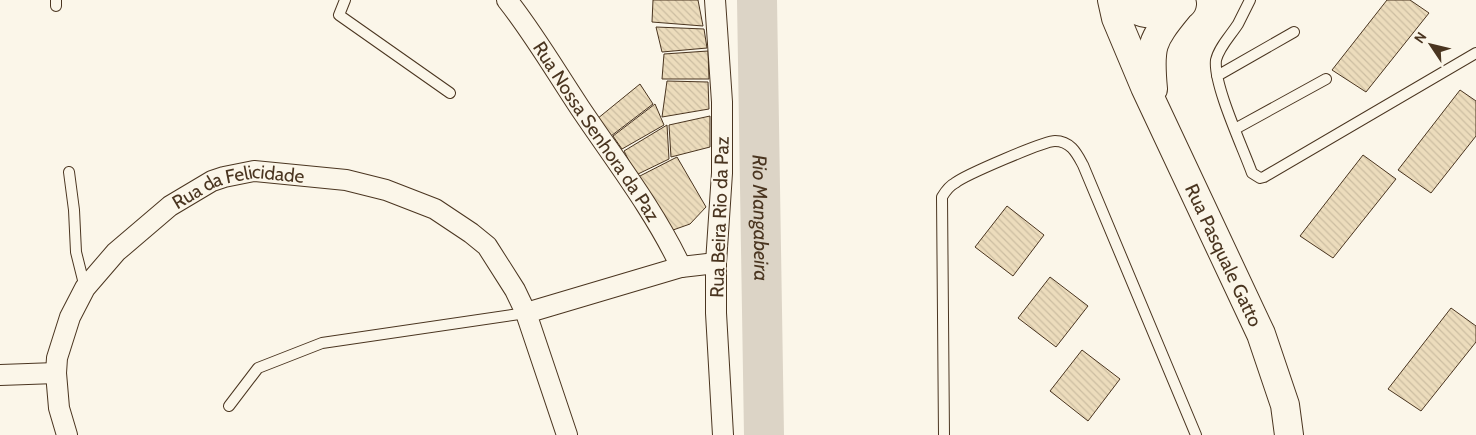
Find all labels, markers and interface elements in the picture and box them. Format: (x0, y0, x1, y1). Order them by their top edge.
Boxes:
north arrow (1406, 20, 1456, 70)
text: N (1410, 28, 1431, 47)
street label: Rua Nossa Senhora da Paz (528, 37, 665, 226)
street label: Rua Beira Rio da Paz (705, 136, 734, 298)
water label: Rio Mangabeira (747, 155, 774, 281)
street label: Rua da Felicidade (168, 160, 306, 214)
street label: Rua Pasquale Gatto (1180, 180, 1267, 330)

